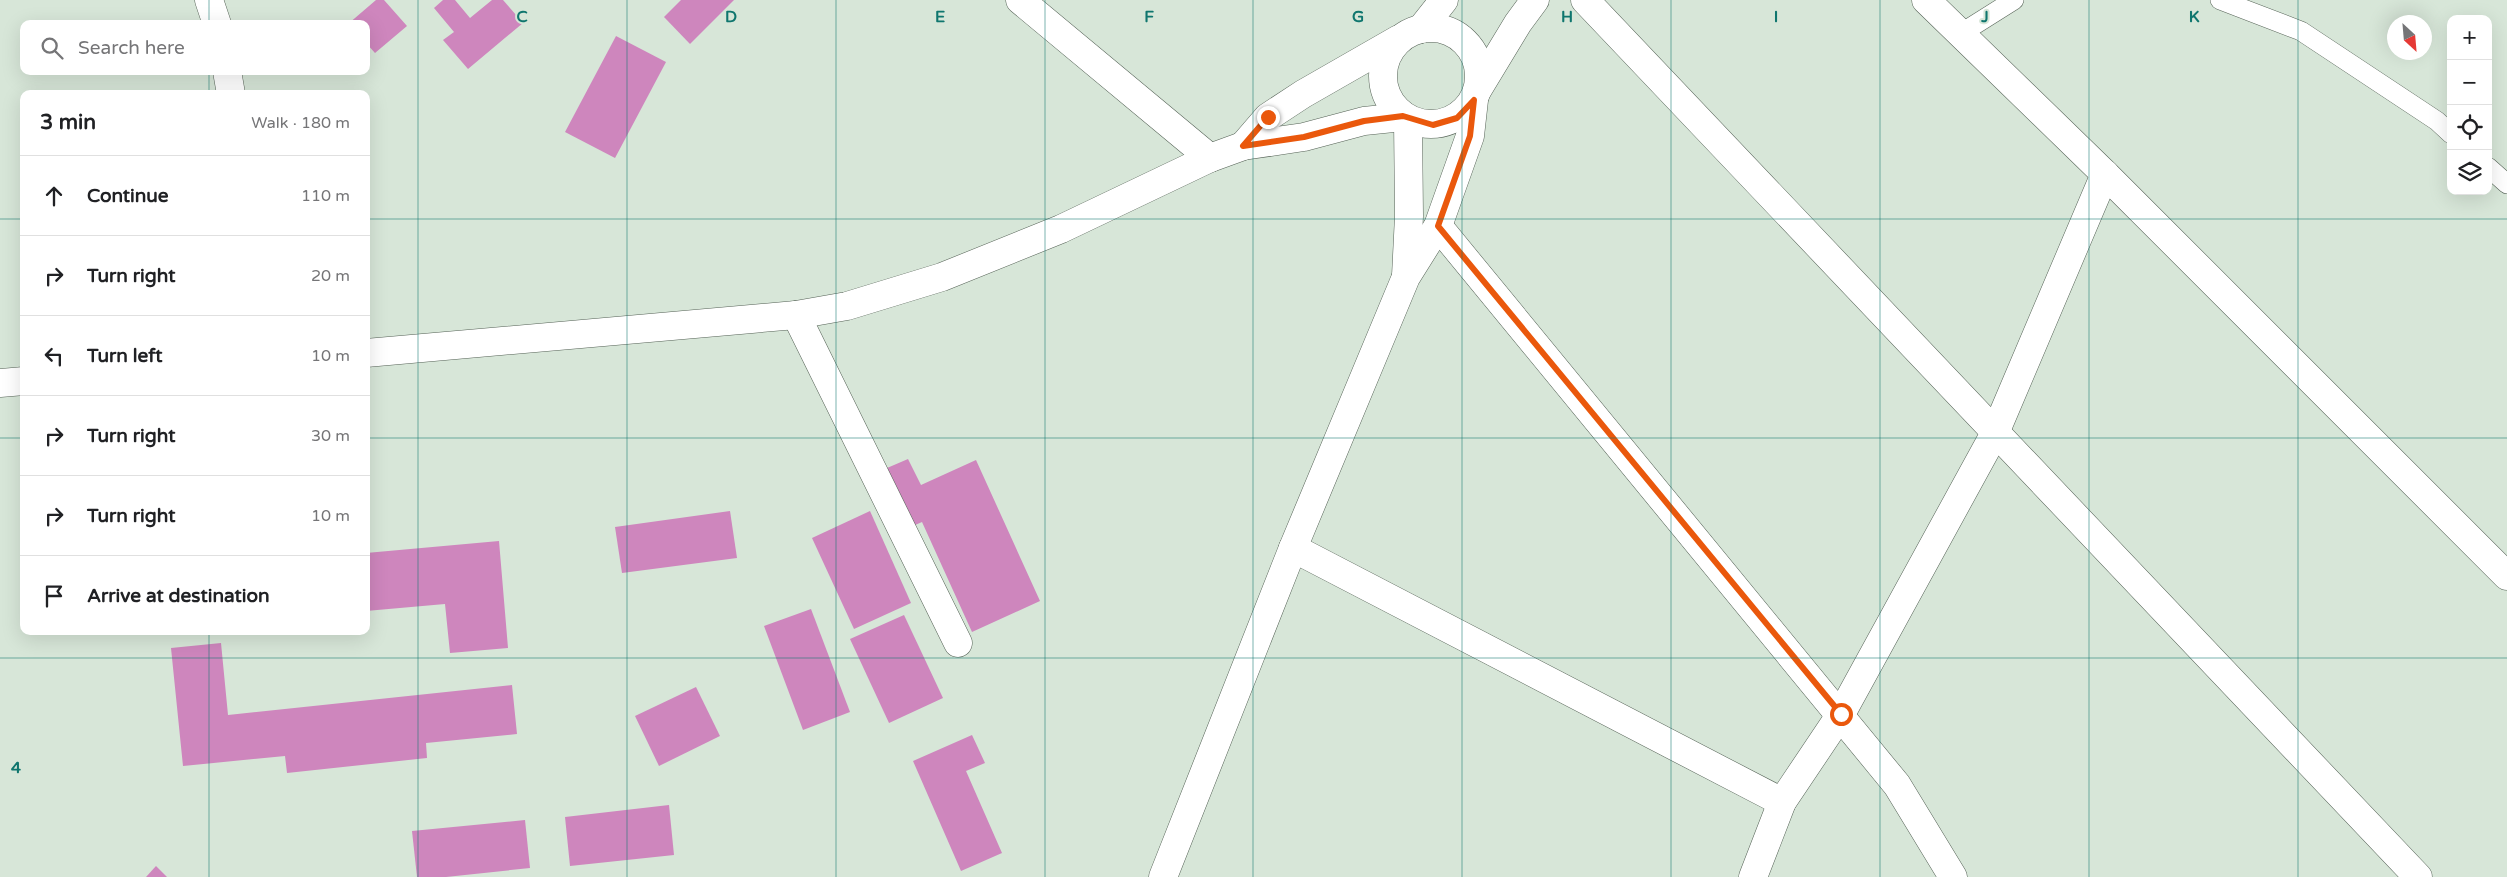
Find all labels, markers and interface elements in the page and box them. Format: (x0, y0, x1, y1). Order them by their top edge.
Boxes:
text: C (516, 7, 528, 27)
text: D (725, 7, 737, 27)
text: E (935, 7, 945, 27)
text: F (1144, 7, 1154, 27)
text: G (1352, 7, 1364, 27)
text: H (1561, 7, 1573, 27)
text: I (1774, 7, 1778, 27)
text: J (1980, 7, 1989, 27)
text: K (2189, 7, 2200, 27)
north arrow (2387, 15, 2432, 60)
map controls (2447, 15, 2492, 195)
button: + (2447, 15, 2492, 60)
search box (20, 20, 370, 75)
icon: search (38, 34, 66, 62)
text: Search here (78, 37, 185, 59)
button: − (2447, 60, 2492, 105)
button: locate (2447, 105, 2492, 150)
route end (1257, 106, 1280, 129)
text: 3 min (40, 110, 96, 135)
text: Walk · 180 m (251, 113, 350, 133)
button: layers (2447, 150, 2492, 195)
icon: ahead (40, 182, 68, 210)
text: Continue (87, 185, 169, 207)
text: 110 m (301, 186, 350, 206)
icon: right (40, 262, 68, 290)
text: Turn right (87, 265, 175, 287)
text: 20 m (311, 266, 350, 286)
icon: left (40, 342, 68, 370)
text: Turn left (87, 345, 163, 367)
text: 10 m (311, 346, 350, 366)
icon: right (40, 422, 68, 450)
text: Turn right (87, 425, 175, 447)
text: 30 m (311, 426, 350, 446)
icon: right (40, 502, 68, 530)
text: Turn right (87, 505, 175, 527)
text: 10 m (311, 506, 350, 526)
icon: arrive (40, 582, 68, 610)
text: Arrive at destination (87, 585, 270, 607)
route start (1830, 703, 1853, 726)
text: 4 (11, 758, 21, 778)

